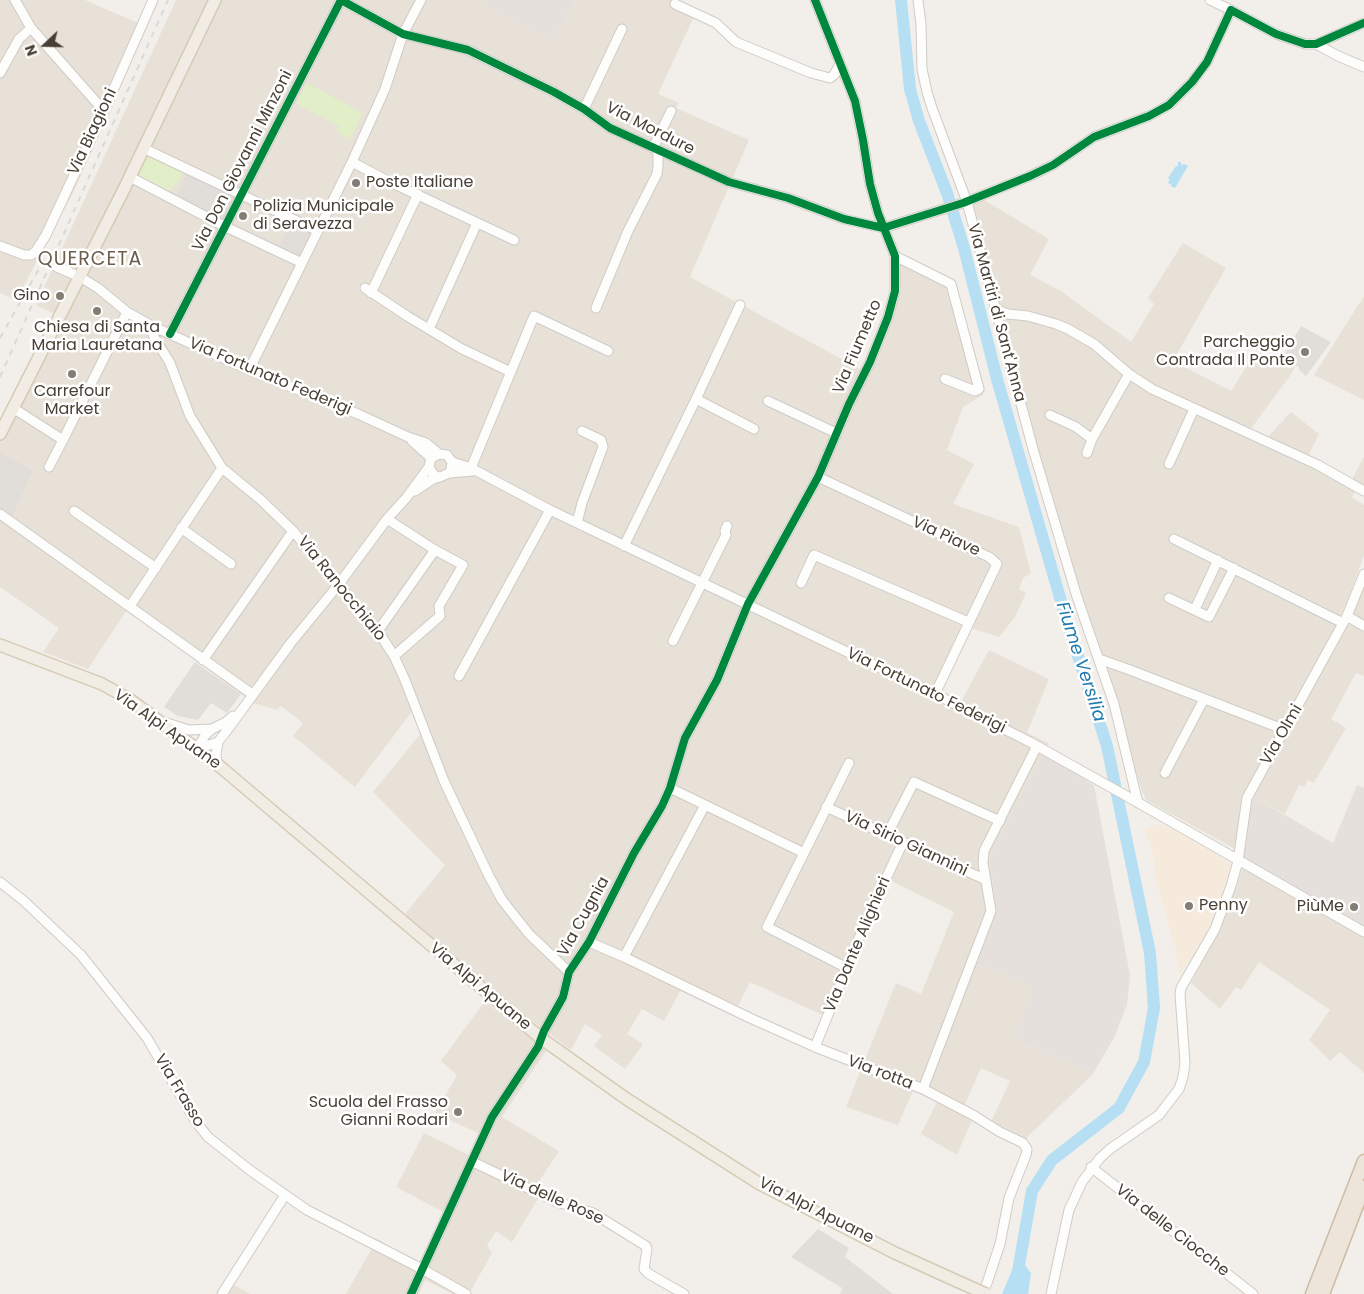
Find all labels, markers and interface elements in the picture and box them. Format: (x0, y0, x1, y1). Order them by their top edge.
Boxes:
north arrow (20, 20, 70, 70)
text: N (20, 42, 42, 59)
street label: Via Don Giovanni Minzoni (189, 67, 297, 255)
street label: Via Biagioni (65, 86, 121, 178)
street label: Via Mordure (603, 98, 697, 160)
place label: Poste Italiane (366, 173, 473, 193)
marker: Poste Italiane (350, 177, 362, 189)
place label: Polizia Municipale di Seravezza (253, 197, 394, 235)
marker: Polizia Municipale di Seravezza (237, 210, 249, 222)
street label: Via Martiri di Sant'Anna (963, 222, 1029, 404)
district label: QUERCETA (37, 249, 143, 271)
place label: Gino (13, 286, 50, 306)
marker: Gino (54, 290, 66, 302)
street label: Via Fiumetto (830, 297, 886, 397)
marker: Chiesa di Santa Maria Lauretana (91, 305, 103, 317)
place label: Chiesa di Santa Maria Lauretana (31, 318, 163, 356)
place label: Parcheggio Contrada Il Ponte (1156, 333, 1295, 371)
street label: Via Fortunato Federigi (186, 334, 354, 420)
marker: Parcheggio Contrada Il Ponte (1299, 346, 1311, 358)
marker: Carrefour Market (66, 368, 78, 380)
place label: Carrefour Market (34, 382, 110, 420)
street label: Via Piave (909, 513, 983, 561)
street label: Via Ranocchiaio (293, 533, 389, 645)
water label: Fiume Versilia (1050, 599, 1110, 725)
street label: Via Fortunato Federigi (843, 644, 1009, 738)
street label: Via Alpi Apuane (110, 686, 224, 774)
street label: Via Olmi (1257, 701, 1307, 769)
street label: Via Sirio Giannini (842, 807, 970, 881)
street label: Via Cugnia (554, 874, 614, 960)
street label: Via Dante Alighieri (821, 874, 895, 1016)
place label: Penny (1199, 896, 1248, 916)
place label: PiùMe (1297, 897, 1344, 917)
marker: Penny (1183, 900, 1195, 912)
marker: PiùMe (1348, 901, 1360, 913)
street label: Via Alpi Apuane (425, 939, 535, 1035)
street label: Via Frasso (150, 1051, 208, 1131)
street label: Via rotta (845, 1052, 915, 1094)
place label: Scuola del Frasso Gianni Rodari (309, 1093, 448, 1131)
marker: Scuola del Frasso Gianni Rodari (452, 1106, 464, 1118)
street label: Via delle Rose (497, 1167, 607, 1229)
street label: Via Alpi Apuane (755, 1174, 877, 1248)
street label: Via delle Ciocche (1111, 1181, 1233, 1281)

